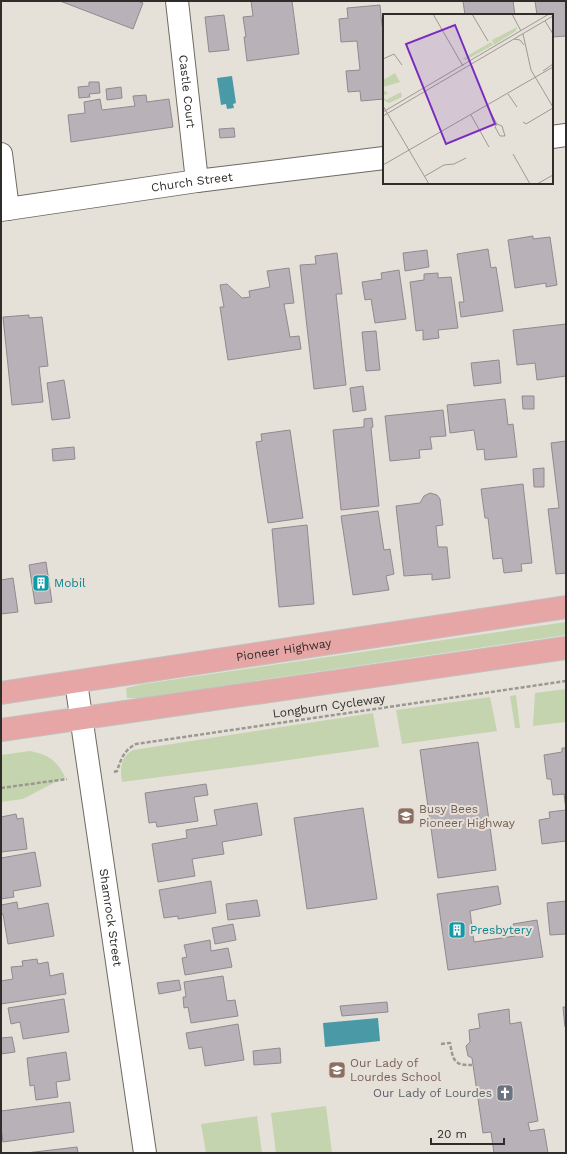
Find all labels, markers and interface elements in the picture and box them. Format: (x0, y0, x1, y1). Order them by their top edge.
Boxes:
inset map (383, 14, 553, 184)
street label: Castle Court (176, 54, 198, 129)
street label: Church Street (150, 170, 234, 195)
building icon: Mobil (31, 573, 51, 593)
place label: Mobil (54, 576, 86, 590)
street label: Pioneer Highway (235, 636, 333, 664)
street label: Longburn Cycleway (272, 691, 387, 721)
place label: Busy Bees Pioneer Highway (419, 802, 516, 830)
school or university icon: Busy Bees Pioneer Highway (396, 806, 416, 826)
street label: Shamrock Street (96, 868, 125, 967)
building icon: Presbytery (447, 920, 467, 940)
place label: Presbytery (470, 923, 533, 937)
place label: Our Lady of Lourdes School (350, 1056, 441, 1084)
school or university icon: Our Lady of Lourdes School (327, 1060, 347, 1080)
church icon: Our Lady of Lourdes (495, 1083, 515, 1103)
place label: Our Lady of Lourdes (373, 1086, 492, 1100)
scale bar (431, 1120, 504, 1146)
text: 20 m (437, 1127, 467, 1141)

